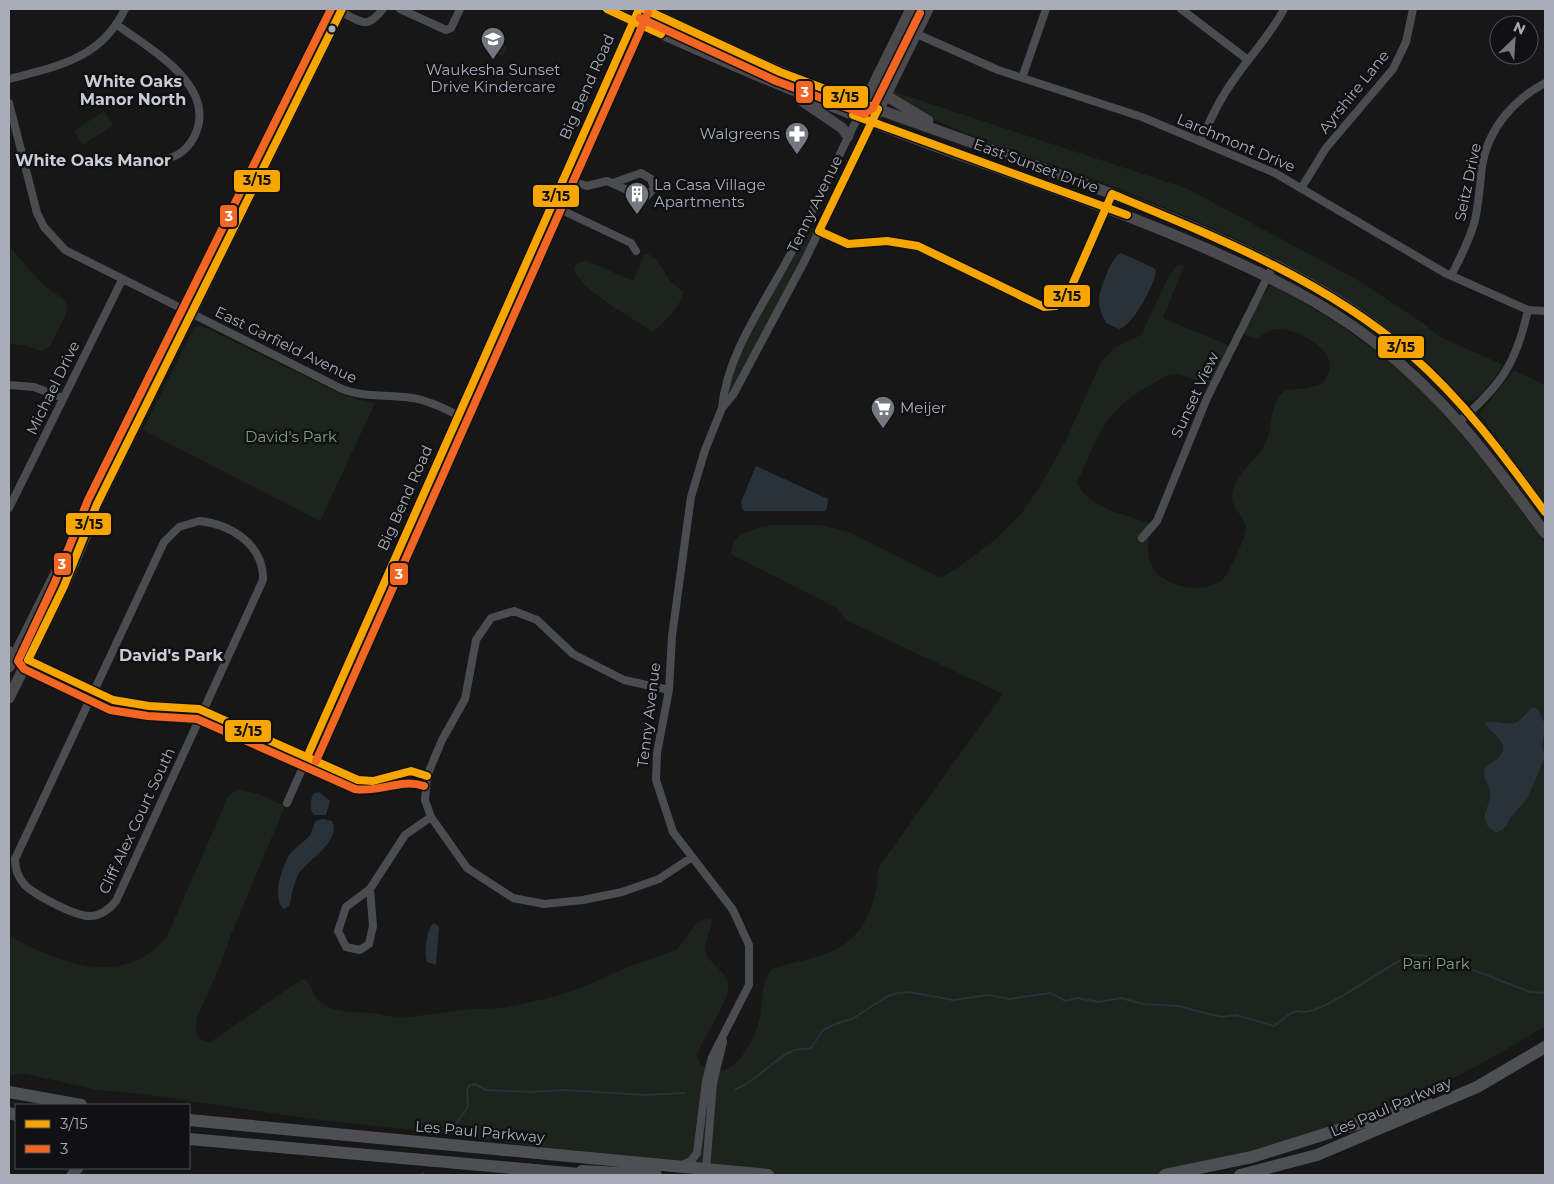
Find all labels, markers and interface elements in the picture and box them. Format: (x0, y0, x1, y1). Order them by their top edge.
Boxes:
north arrow (1489, 15, 1539, 65)
text: N (1511, 18, 1528, 39)
unlabelled marker (327, 24, 337, 34)
school or university icon: Waukesha Sunset Drive Kindercare (480, 26, 506, 60)
street label: Big Bend Road (555, 31, 618, 142)
street label: Ayrshire Lane (1314, 46, 1393, 137)
place label: Waukesha Sunset Drive Kindercare (426, 60, 560, 96)
district label: White Oaks Manor North (80, 72, 186, 109)
line badge: 3 (795, 80, 814, 104)
text: 3 (800, 83, 809, 101)
line badge: 3/15 (822, 85, 869, 109)
text: 3/15 (830, 88, 859, 106)
street label: Larchmont Drive (1174, 109, 1298, 176)
pharmacy icon: Walgreens (784, 121, 810, 155)
place label: Walgreens (700, 124, 780, 143)
street label: East Sunset Drive (971, 134, 1101, 197)
street label: Seitz Drive (1450, 141, 1485, 223)
district label: White Oaks Manor (15, 151, 171, 170)
street label: Tenny Avenue (783, 152, 846, 255)
line badge: 3/15 (233, 169, 281, 193)
text: 3/15 (242, 171, 271, 189)
place label: La Casa Village Apartments (654, 175, 766, 211)
building icon: La Casa Village Apartments (624, 181, 650, 215)
line badge: 3/15 (532, 184, 580, 208)
text: 3/15 (541, 187, 570, 205)
line badge: 3 (219, 204, 238, 228)
text: 3 (224, 207, 233, 225)
line badge: 3/15 (1043, 284, 1091, 308)
text: 3/15 (1052, 287, 1081, 305)
street label: East Garfield Avenue (212, 302, 360, 387)
line badge: 3/15 (1377, 335, 1425, 359)
street label: Michael Drive (22, 338, 83, 438)
text: 3/15 (1386, 338, 1415, 356)
street label: Sunset View (1166, 348, 1223, 441)
supermarket icon: Meijer (870, 395, 896, 429)
place label: Meijer (900, 398, 947, 417)
park label: David's Park (245, 427, 337, 446)
street label: Big Bend Road (373, 442, 436, 553)
line badge: 3/15 (65, 512, 112, 536)
text: 3/15 (74, 515, 103, 533)
line badge: 3 (53, 552, 72, 576)
text: 3 (57, 555, 66, 573)
line badge: 3 (389, 562, 409, 586)
text: 3 (394, 565, 403, 583)
district label: David's Park (119, 646, 223, 665)
street label: Tenny Avenue (633, 661, 664, 768)
line badge: 3/15 (224, 719, 272, 743)
text: 3/15 (233, 722, 262, 740)
street label: Cliff Alex Court South (94, 745, 179, 897)
park label: Pari Park (1402, 954, 1470, 973)
street label: Les Paul Parkway (1327, 1072, 1455, 1141)
legend (15, 1104, 190, 1169)
text: 3/15 (60, 1114, 88, 1133)
street label: Les Paul Parkway (415, 1116, 546, 1147)
text: 3 (60, 1139, 68, 1158)

